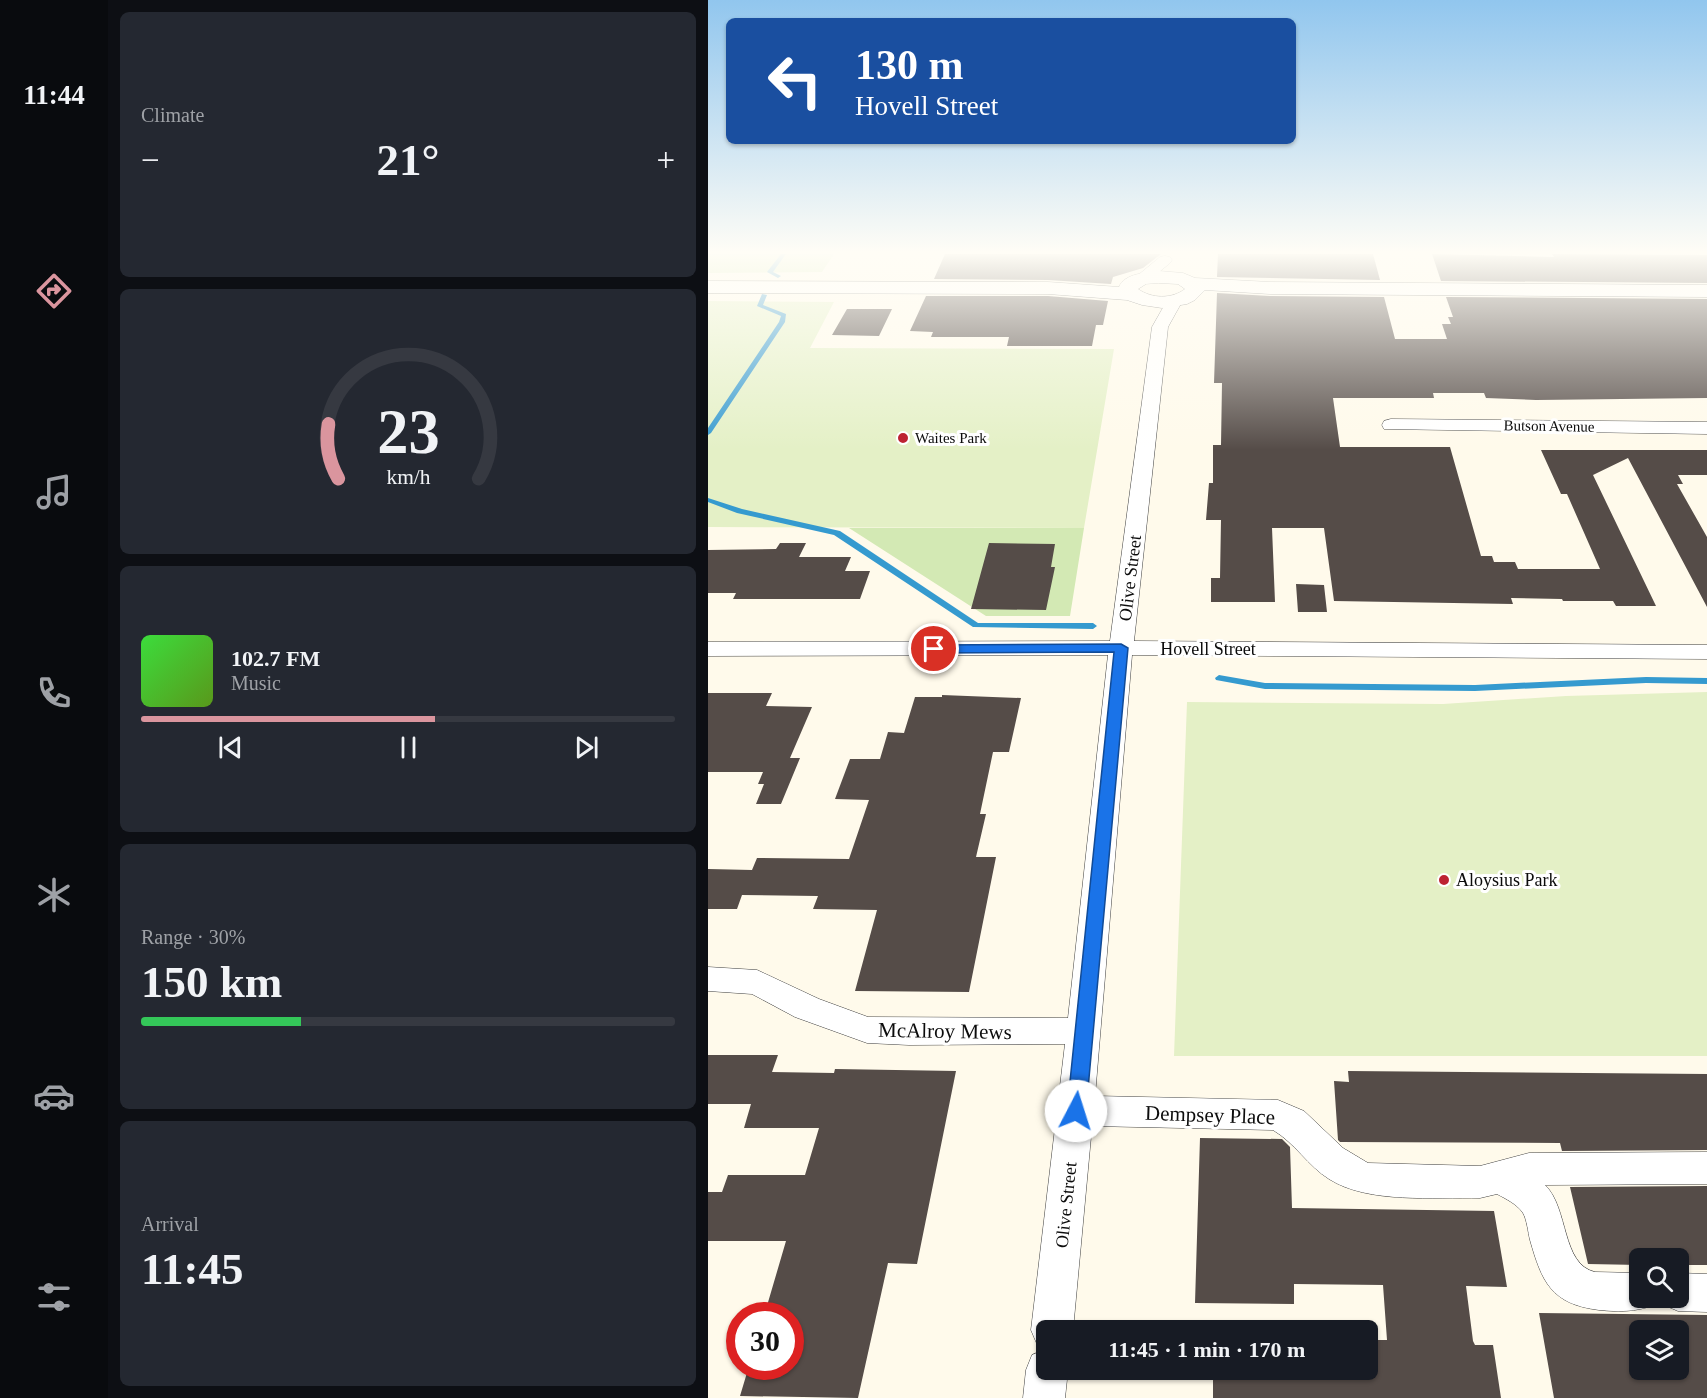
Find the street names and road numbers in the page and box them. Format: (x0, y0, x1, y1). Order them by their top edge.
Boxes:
street label: Butson Avenue (1503, 417, 1595, 435)
street label: Olive Street (1115, 534, 1145, 622)
street label: Hovell Street (1160, 639, 1256, 659)
street label: McAlroy Mews (878, 1018, 1012, 1044)
street label: Dempsey Place (1145, 1101, 1275, 1129)
street label: Olive Street (1052, 1161, 1080, 1249)

